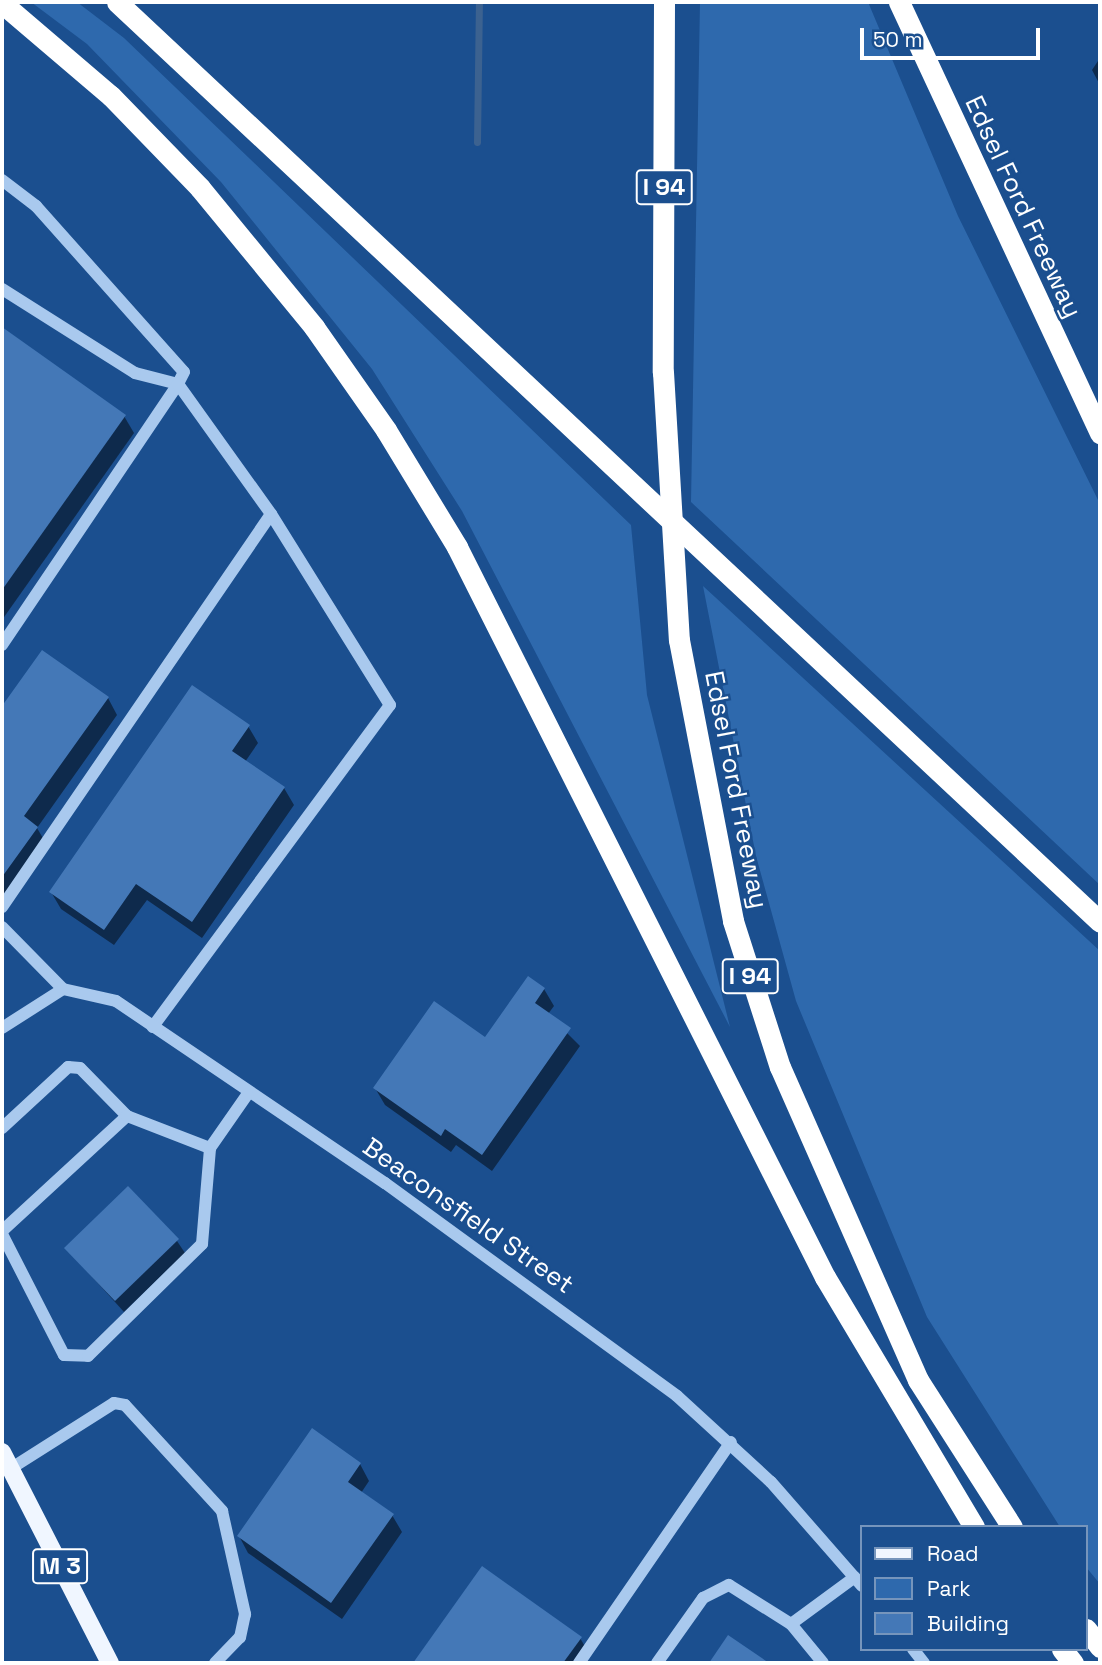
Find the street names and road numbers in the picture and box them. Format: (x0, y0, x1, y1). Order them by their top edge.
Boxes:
street label: Edsel Ford Freeway (958, 91, 1088, 323)
road number: I 94 (634, 167, 694, 208)
street label: Edsel Ford Freeway (698, 669, 774, 911)
road number: I 94 (720, 956, 780, 996)
street label: Beaconsfield Street (357, 1132, 579, 1300)
road number: M 3 (32, 1546, 88, 1586)

